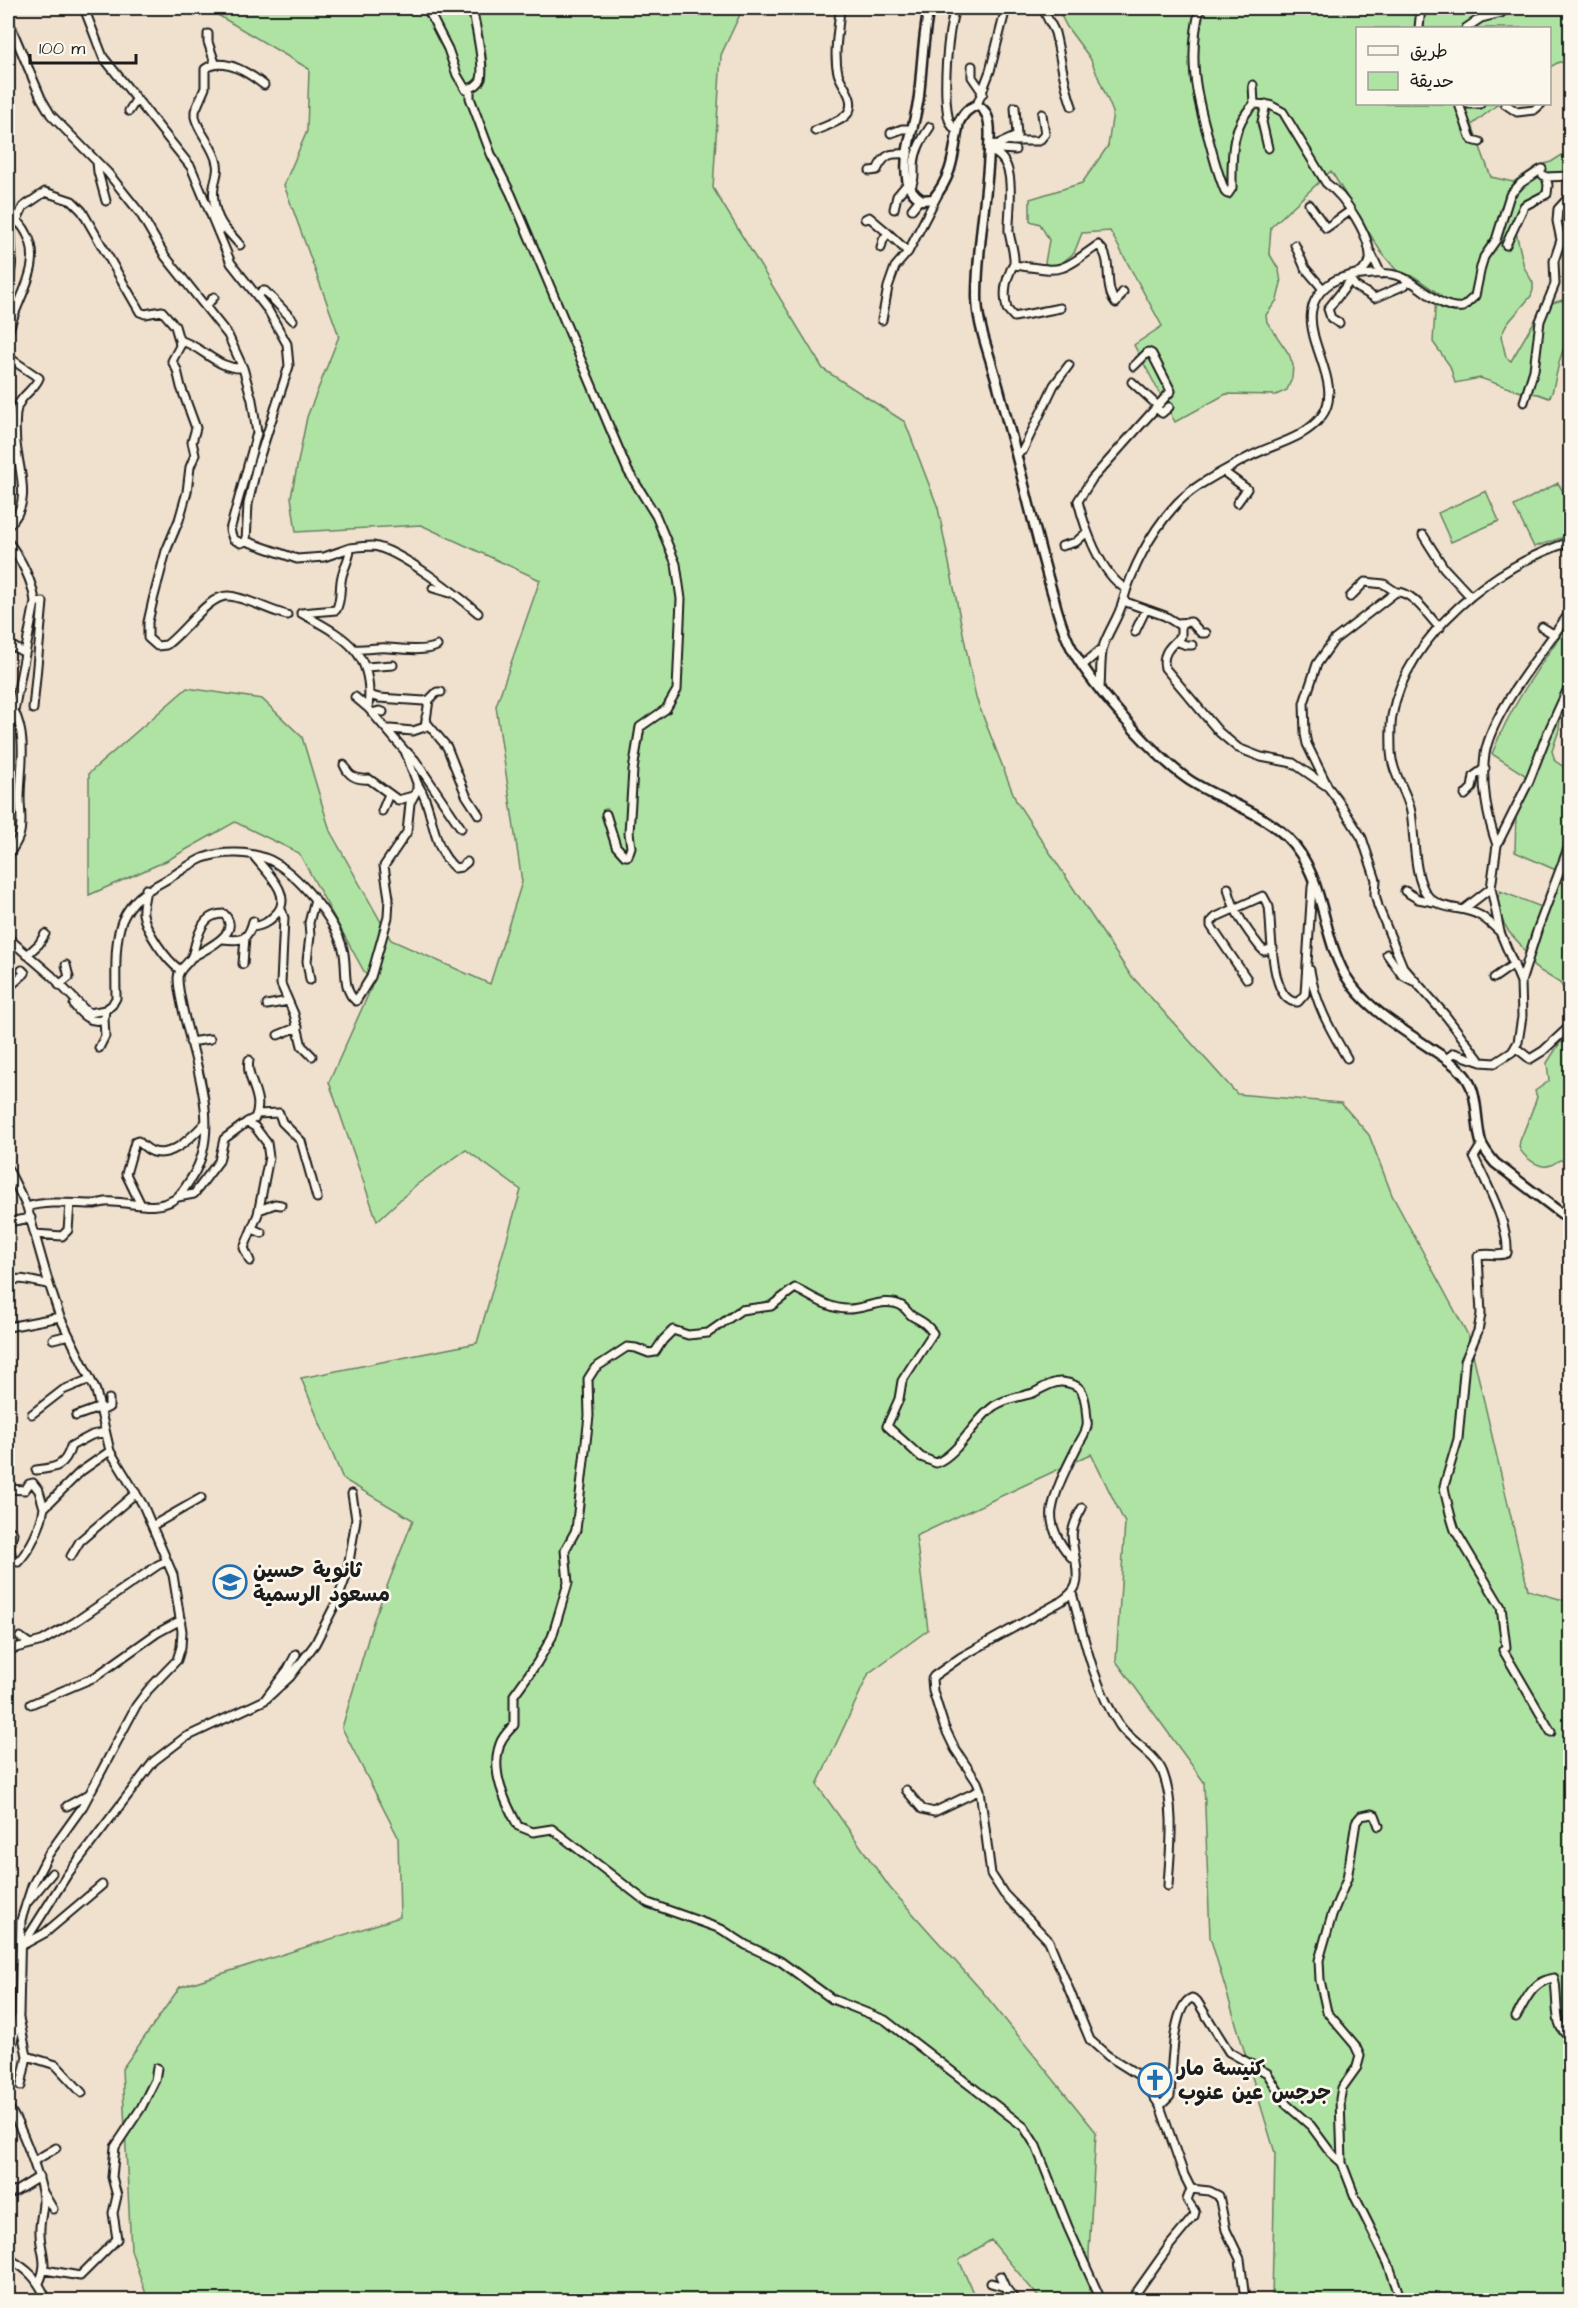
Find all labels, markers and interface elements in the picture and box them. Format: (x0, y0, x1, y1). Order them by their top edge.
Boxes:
scale bar (30, 27, 136, 65)
legend (1356, 27, 1551, 105)
text: 100 m (39, 36, 85, 61)
text: طريق (1410, 39, 1448, 64)
text: حديقة (1410, 69, 1454, 94)
place label: ثانوية حسين مسعود الرسمية (253, 1556, 390, 1609)
school or university icon: ثانوية حسين مسعود الرسمية (212, 1564, 248, 1600)
place label: كنيسة مار جرجس عين عنوب (1176, 2054, 1331, 2107)
church icon: كنيسة مار جرجس عين عنوب (1137, 2062, 1173, 2098)

